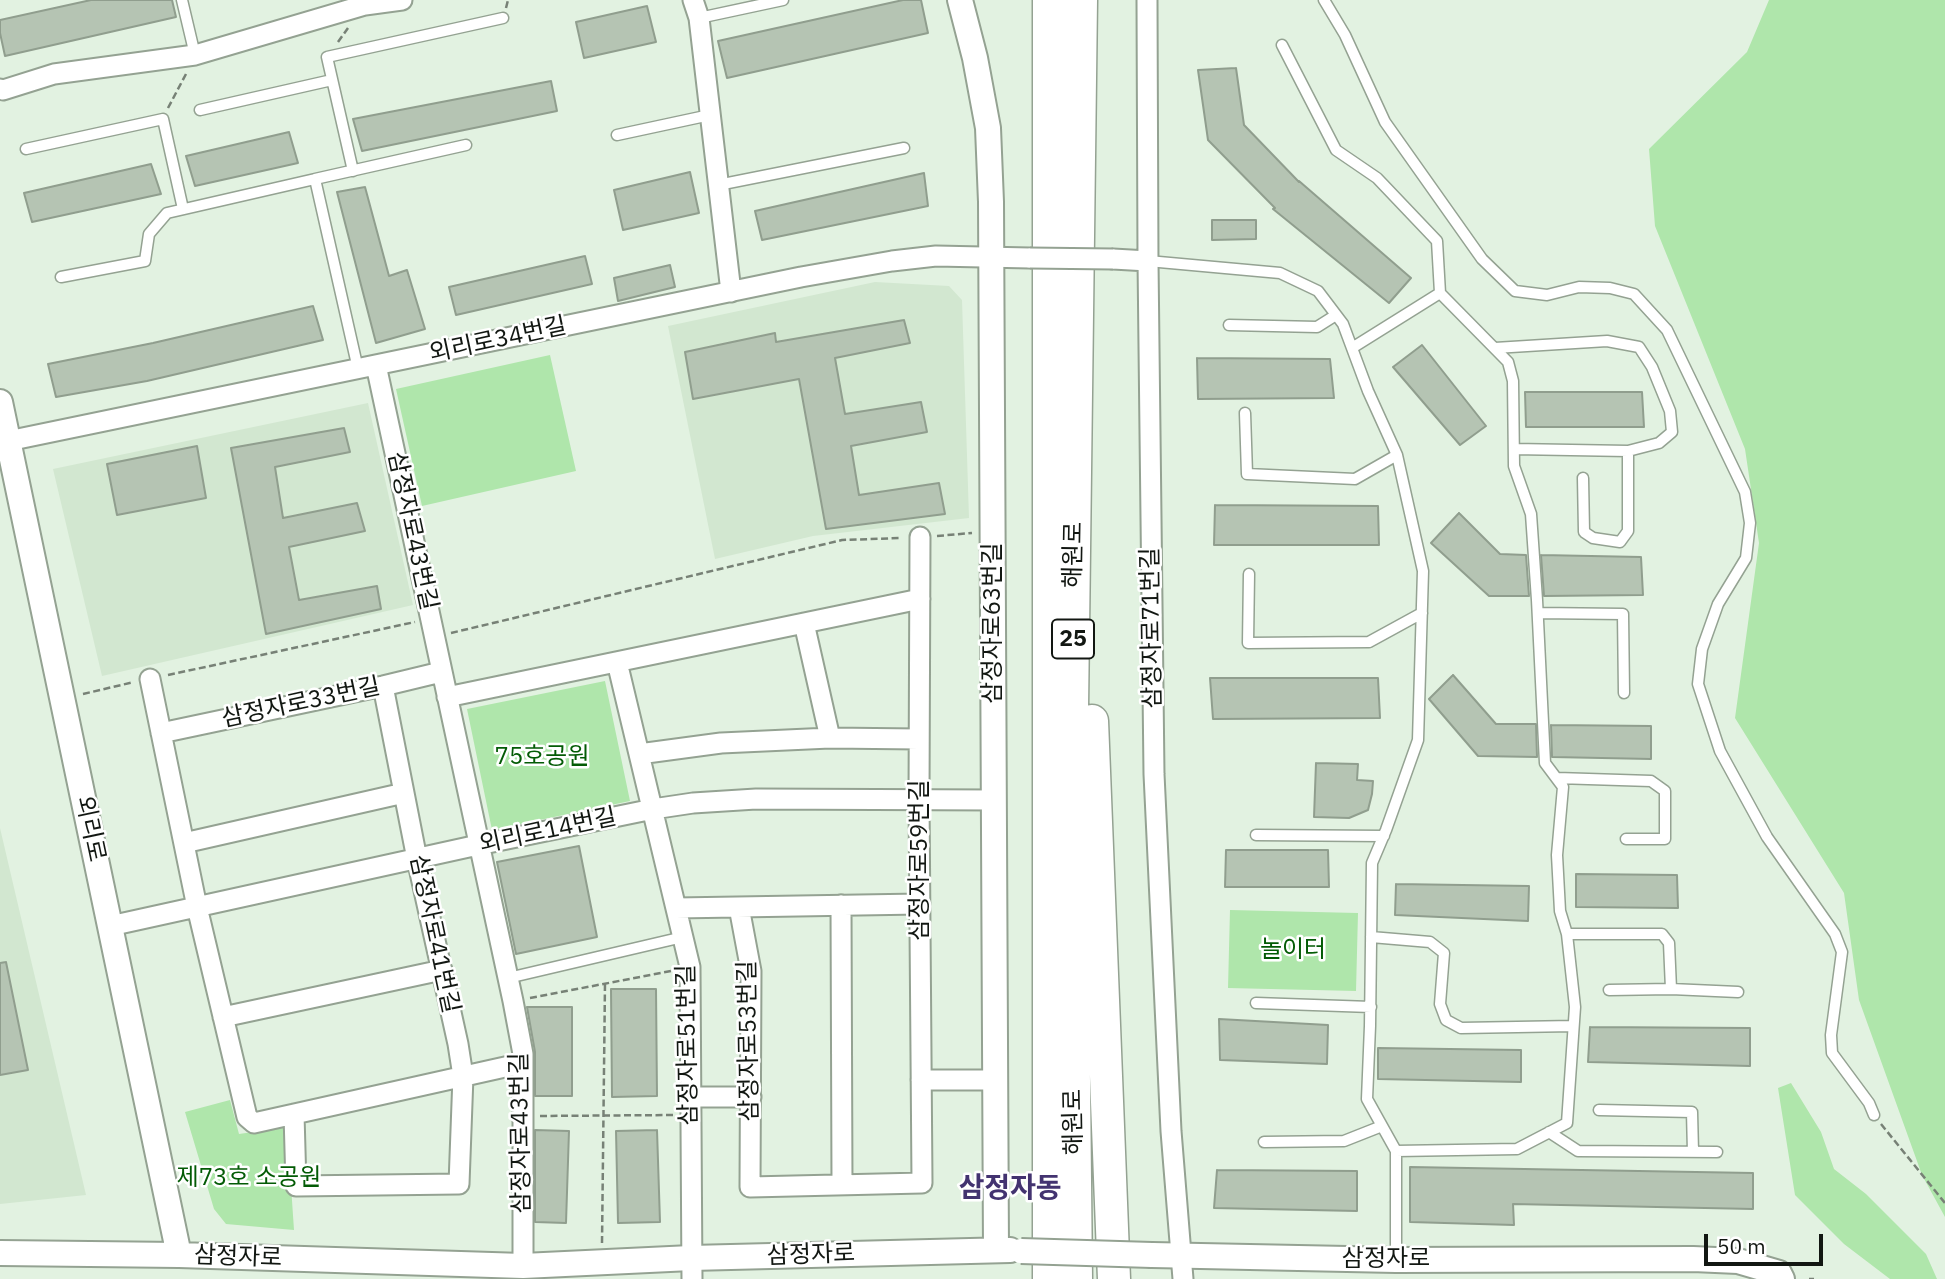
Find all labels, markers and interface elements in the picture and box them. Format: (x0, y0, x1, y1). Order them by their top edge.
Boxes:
street label: 외리로34번길 (427, 311, 569, 369)
street label: 삼정자로43번길 (381, 449, 443, 613)
street label: 해원로 (1059, 522, 1089, 588)
street label: 삼정자로63번길 (979, 542, 1007, 704)
street label: 삼정자로71번길 (1136, 547, 1168, 709)
road number: 25 (1052, 620, 1094, 659)
street label: 삼정자로33번길 (219, 672, 383, 734)
park label: 75호공원 (494, 743, 590, 771)
street label: 삼정자로59번길 (906, 779, 934, 941)
street label: 외리로 (69, 794, 111, 864)
street label: 외리로14번길 (477, 802, 619, 860)
street label: 삼정자로41번길 (403, 852, 465, 1016)
park label: 놀이터 (1260, 936, 1326, 964)
street label: 삼정자로53번길 (733, 960, 765, 1122)
street label: 삼정자로51번길 (672, 964, 704, 1126)
street label: 삼정자로43번길 (505, 1052, 537, 1214)
street label: 해원로 (1059, 1089, 1089, 1155)
park label: 제73호 소공원 (177, 1164, 321, 1192)
district label: 삼정자동 (958, 1172, 1062, 1206)
scale bar (1707, 1220, 1826, 1264)
text: 50 m (1717, 1232, 1766, 1260)
street label: 삼정자로 (766, 1239, 856, 1271)
street label: 삼정자로 (193, 1241, 283, 1273)
street label: 삼정자로 (1342, 1245, 1430, 1273)

